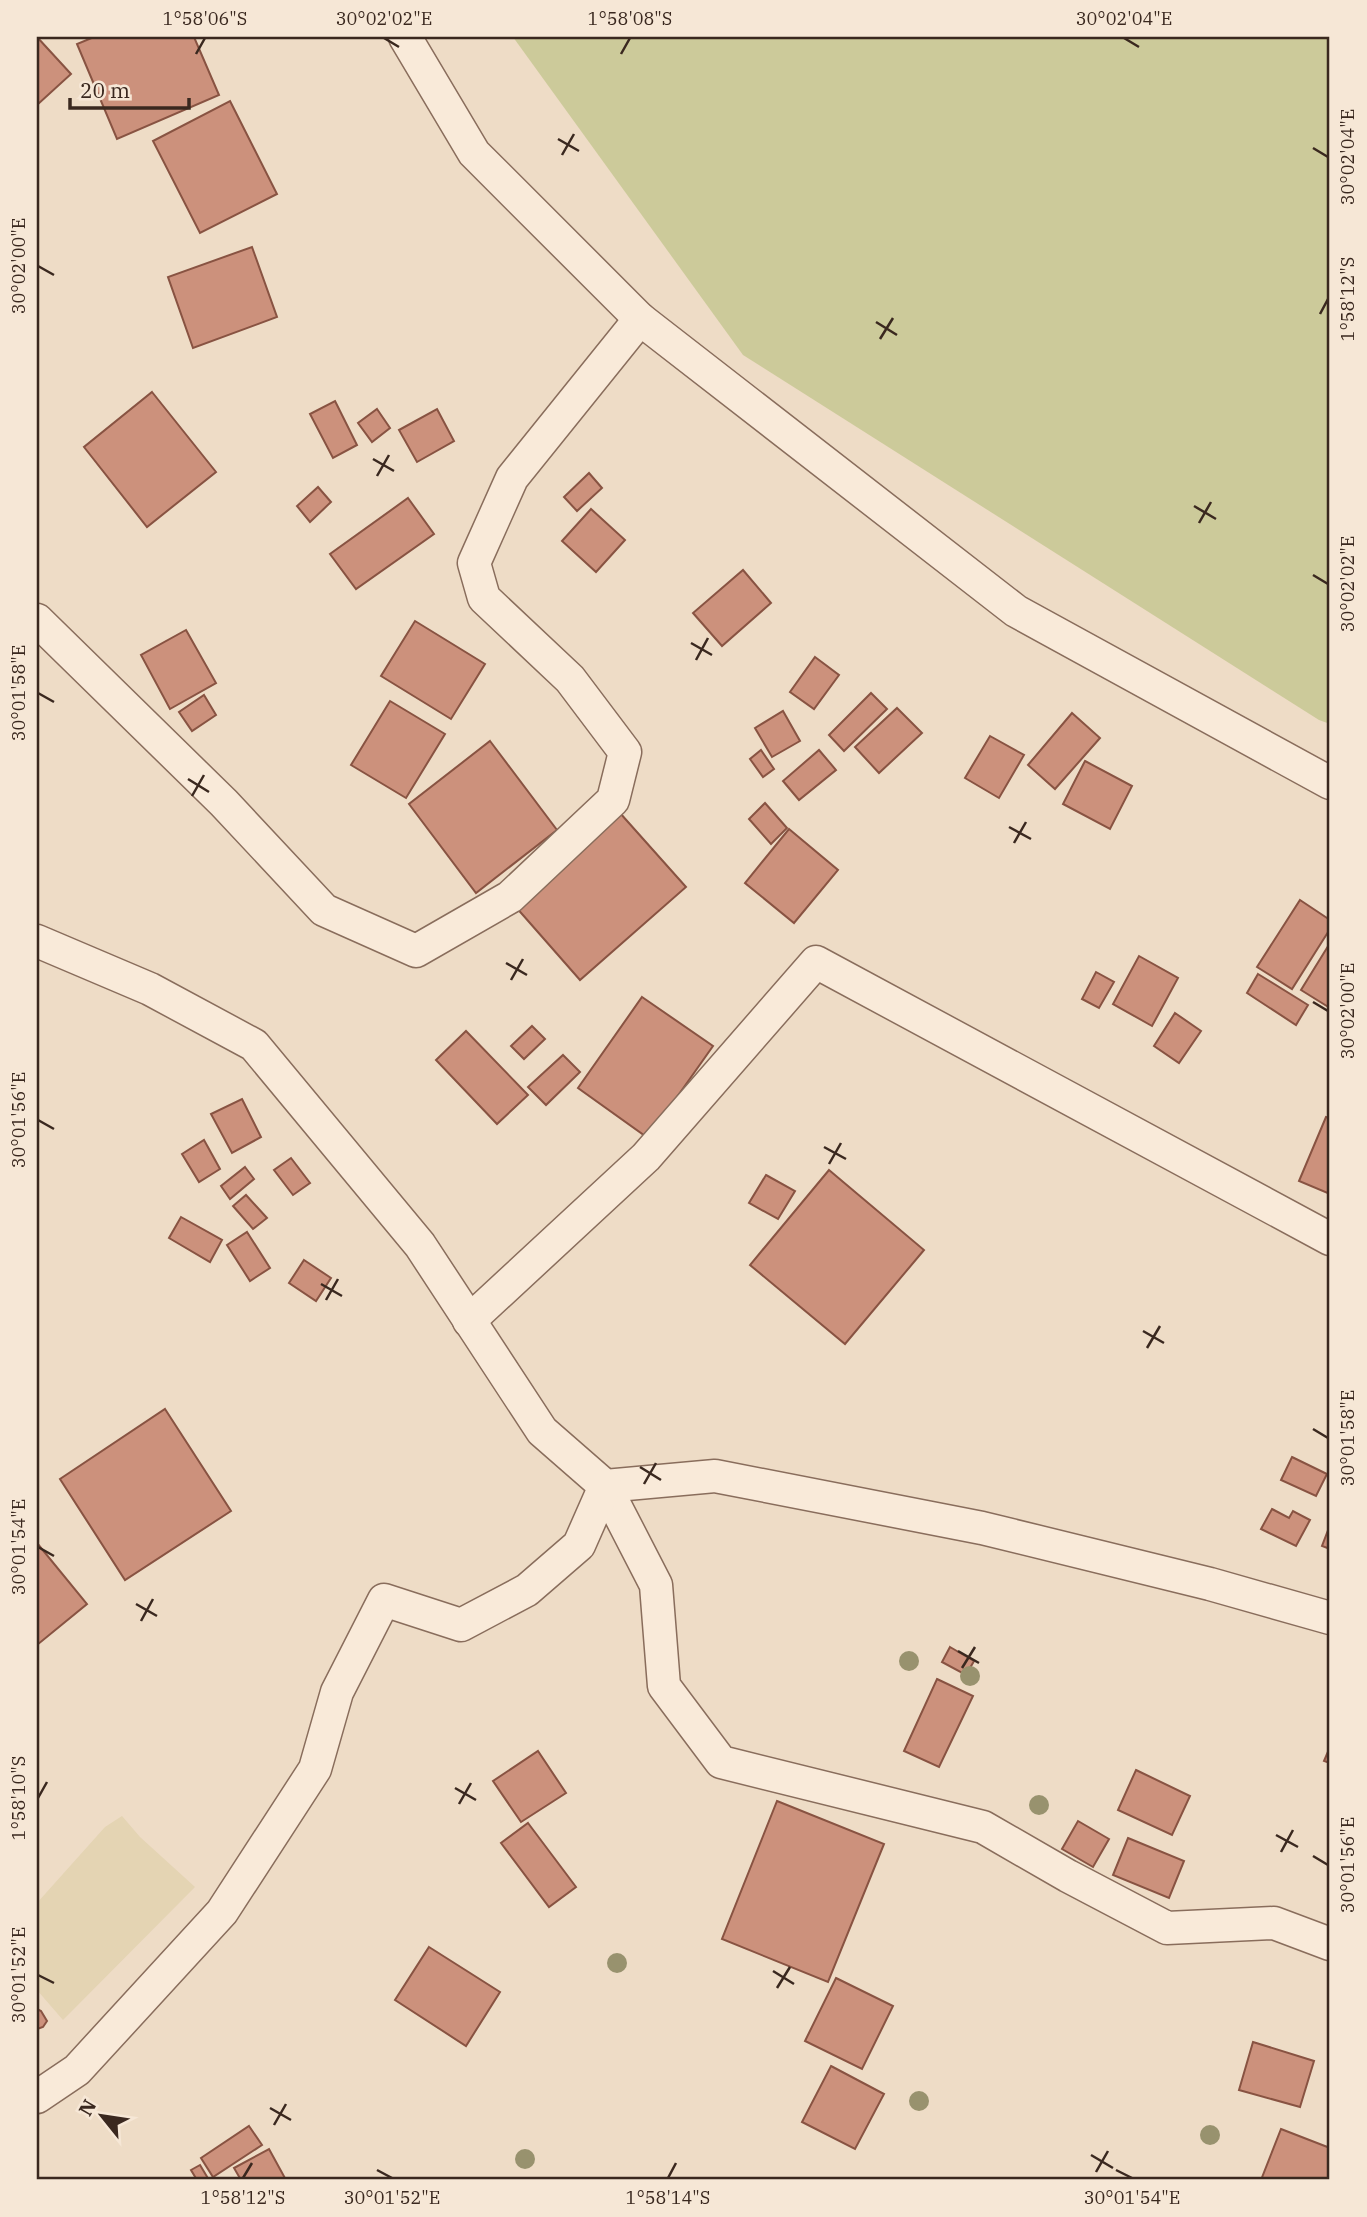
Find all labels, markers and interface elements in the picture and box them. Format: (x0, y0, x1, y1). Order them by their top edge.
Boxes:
text: 1°58'06"S (163, 7, 247, 30)
text: 30°02'02"E (336, 7, 432, 30)
text: 1°58'08"S (588, 7, 672, 30)
text: 30°02'04"E (1076, 7, 1172, 30)
scale bar (70, 66, 189, 110)
text: 20 m (80, 76, 130, 104)
text: 30°02'04"E (1336, 109, 1359, 205)
text: 30°02'00"E (7, 218, 30, 314)
text: 1°58'12"S (1336, 257, 1359, 341)
text: 30°02'02"E (1336, 536, 1359, 632)
text: 30°01'58"E (7, 645, 30, 741)
text: 30°02'00"E (1336, 963, 1359, 1059)
text: 30°01'56"E (7, 1072, 30, 1168)
text: 30°01'58"E (1336, 1390, 1359, 1486)
text: 30°01'54"E (7, 1499, 30, 1595)
text: 1°58'10"S (7, 1756, 30, 1840)
text: 30°01'56"E (1336, 1817, 1359, 1913)
text: 30°01'52"E (7, 1927, 30, 2023)
north arrow (66, 2080, 136, 2150)
text: N (73, 2095, 101, 2120)
text: 1°58'12"S (201, 2186, 285, 2209)
text: 30°01'52"E (344, 2186, 440, 2209)
text: 1°58'14"S (626, 2186, 710, 2209)
text: 30°01'54"E (1084, 2186, 1180, 2209)

